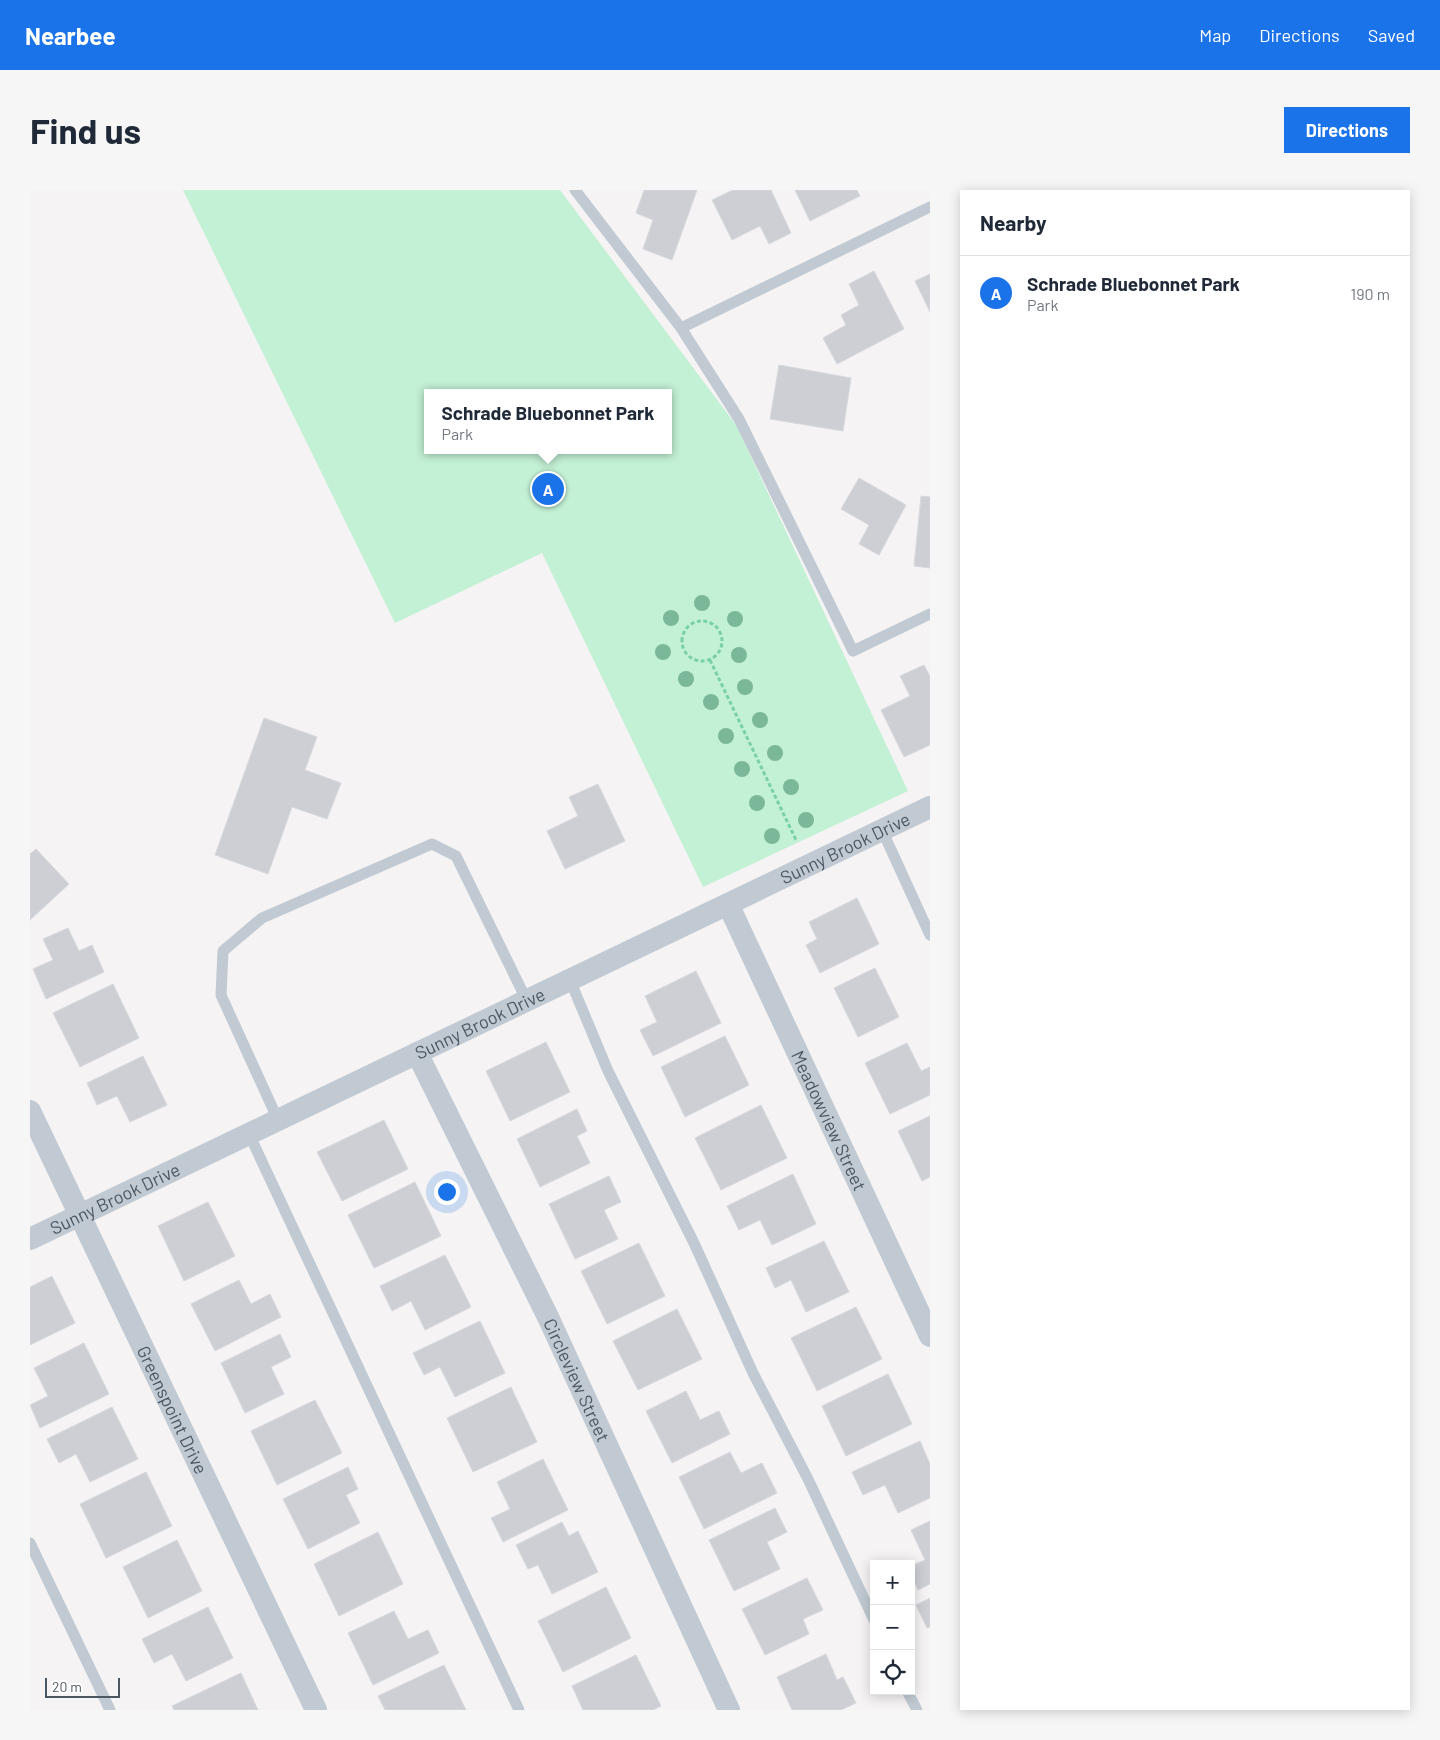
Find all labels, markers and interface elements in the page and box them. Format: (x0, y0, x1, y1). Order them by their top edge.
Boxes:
text: Nearbee (25, 21, 116, 50)
text: Map (1199, 24, 1231, 46)
text: Directions (1259, 24, 1340, 46)
text: Saved (1368, 24, 1415, 46)
button: Directions (1284, 107, 1410, 153)
text: Find us (30, 109, 141, 151)
text: Nearby (980, 210, 1046, 235)
text: Schrade Bluebonnet Park (1027, 272, 1240, 295)
text: A (991, 284, 1001, 303)
text: 190 m (1351, 284, 1390, 303)
text: Park (1027, 295, 1058, 314)
popup (424, 389, 672, 454)
text: Schrade Bluebonnet Park (442, 401, 655, 424)
text: Park (442, 424, 473, 443)
pin: A (532, 470, 564, 508)
street label: Sunny Brook Drive (776, 807, 914, 888)
street label: Sunny Brook Drive (411, 983, 548, 1064)
street label: Meadowview Street (787, 1047, 871, 1194)
street label: Sunny Brook Drive (46, 1158, 183, 1239)
your location (434, 1179, 460, 1205)
street label: Circleview Street (539, 1315, 615, 1445)
street label: Greenspoint Drive (133, 1342, 213, 1477)
map controls (870, 1560, 915, 1695)
button: + (870, 1560, 915, 1605)
button: − (870, 1605, 915, 1650)
button: locate (870, 1650, 915, 1695)
scale bar (45, 1675, 120, 1698)
text: 20 m (52, 1678, 82, 1695)

